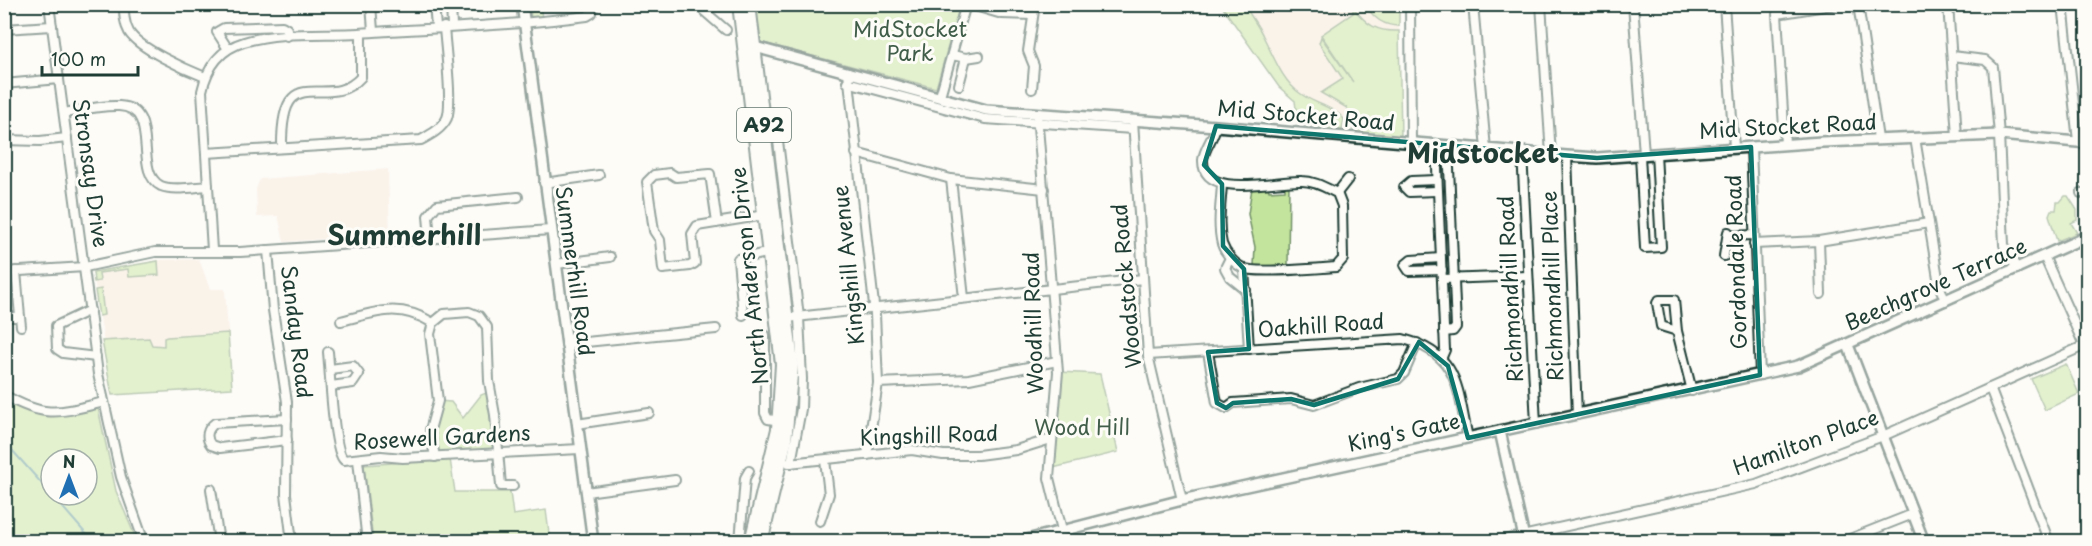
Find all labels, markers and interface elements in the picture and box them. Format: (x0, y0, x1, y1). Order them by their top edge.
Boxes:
park label: MidStocket Park (853, 12, 967, 68)
scale bar (42, 39, 138, 77)
text: 100 m (51, 45, 106, 72)
street label: Mid Stocket Road (1216, 90, 1396, 138)
street label: Stronsay Drive (66, 96, 118, 249)
street label: Mid Stocket Road (1698, 104, 1878, 146)
road number: A92 (737, 108, 791, 142)
district label: Midstocket (1407, 131, 1559, 172)
street label: North Anderson Drive (721, 166, 775, 387)
street label: Gordondale Road (1716, 174, 1754, 350)
street label: Summerhill Road (548, 184, 604, 358)
street label: Kingshill Avenue (823, 184, 871, 347)
street label: Richmondhill Place (1532, 190, 1570, 382)
street label: Richmondhill Road (1488, 195, 1530, 383)
street label: Woodstock Road (1102, 202, 1148, 370)
district label: Summerhill (327, 213, 481, 254)
street label: Beechgrove Terrace (1839, 229, 2031, 338)
street label: Woodhill Road (1014, 251, 1050, 395)
street label: Sanday Road (274, 263, 322, 400)
street label: Oakhill Road (1256, 304, 1385, 344)
street label: Hamilton Place (1728, 400, 1883, 482)
street label: King's Gate (1345, 404, 1463, 459)
park label: Wood Hill (1034, 410, 1130, 442)
street label: Rosewell Gardens (352, 415, 531, 457)
street label: Kingshill Road (859, 416, 999, 452)
north arrow (39, 447, 99, 507)
text: N (63, 449, 75, 473)

